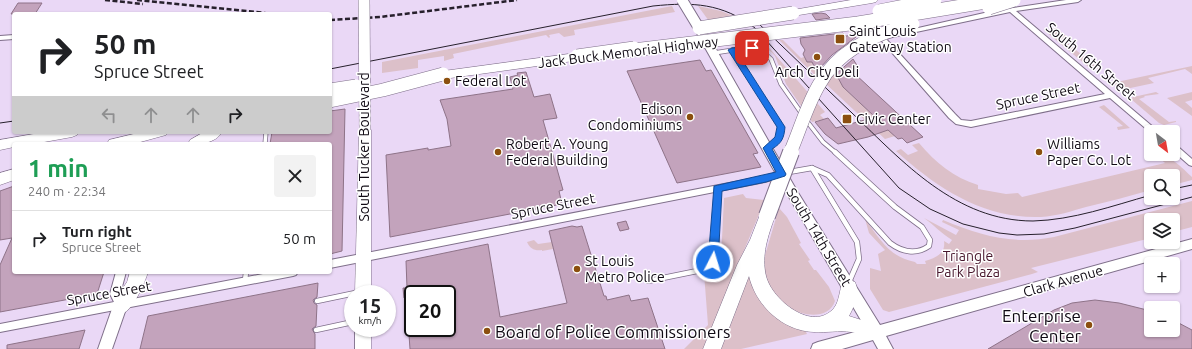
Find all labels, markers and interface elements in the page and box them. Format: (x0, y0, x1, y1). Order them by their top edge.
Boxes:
street label: South 16th Street (1043, 19, 1139, 103)
place label: Saint Louis Gateway Station (849, 23, 952, 55)
icon: right (28, 28, 80, 80)
text: 50 m (94, 28, 156, 59)
pin (735, 31, 769, 65)
street label: Jack Buck Memorial Highway (537, 33, 719, 71)
marker: Saint Louis Gateway Station (834, 33, 846, 45)
icon: arrive (741, 37, 763, 59)
marker: Arch City Deli (812, 52, 822, 62)
text: Spruce Street (94, 61, 204, 81)
place label: Arch City Deli (775, 64, 859, 80)
street label: South Tucker Boulevard (356, 72, 372, 222)
place label: Federal Lot (455, 73, 527, 89)
marker: Federal Lot (442, 76, 452, 86)
street label: Spruce Street (995, 79, 1082, 113)
place label: Edison Condominiums (588, 101, 682, 133)
icon: left (98, 104, 120, 126)
icon: ahead (140, 104, 162, 126)
icon: ahead (182, 104, 204, 126)
icon: right (224, 104, 246, 126)
place label: Civic Center (856, 111, 931, 127)
marker: Edison Condominiums (685, 112, 695, 122)
marker: Civic Center (841, 113, 853, 125)
north arrow (1144, 125, 1180, 161)
map controls (1144, 125, 1180, 337)
place label: Robert A. Young Federal Building (506, 136, 609, 168)
place label: Williams Paper Co. Lot (1047, 136, 1132, 168)
marker: Robert A. Young Federal Building (493, 147, 503, 157)
marker: Williams Paper Co. Lot (1034, 147, 1044, 157)
text: 1 min (28, 155, 89, 182)
button: close (274, 155, 316, 197)
button: search (1144, 169, 1180, 205)
text: 240 m · 22:34 (28, 184, 106, 198)
street label: South 14th Street (783, 185, 855, 289)
street label: Spruce Street (510, 190, 597, 222)
button: layers (1144, 213, 1180, 249)
text: Turn right (62, 223, 132, 240)
icon: right (28, 228, 50, 250)
text: 50 m (283, 230, 316, 247)
text: Spruce Street (62, 240, 141, 254)
position arrow (692, 241, 734, 283)
park label: Triangle Park Plaza (936, 248, 1000, 280)
place label: St Louis Metro Police (585, 253, 665, 285)
button: + (1144, 257, 1180, 293)
street label: Clark Avenue (1021, 262, 1105, 300)
marker: St Louis Metro Police (572, 264, 582, 274)
street label: Spruce Street (66, 278, 153, 308)
speed limit sign: 20 (404, 285, 456, 337)
text: 15 (359, 294, 381, 317)
button: − (1144, 301, 1180, 337)
place label: Enterprise Center (1002, 306, 1082, 345)
text: km/h (358, 315, 382, 326)
marker: Enterprise Center (1084, 320, 1094, 330)
place label: Board of Police Commissioners (495, 322, 730, 341)
marker: Board of Police Commissioners (482, 326, 492, 336)

